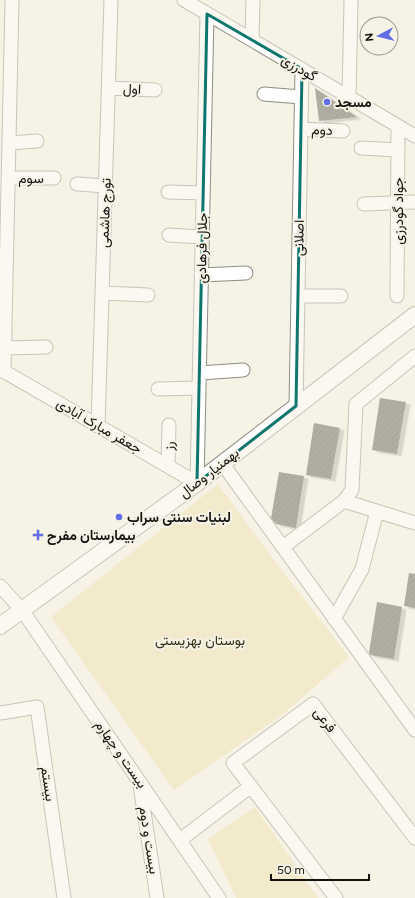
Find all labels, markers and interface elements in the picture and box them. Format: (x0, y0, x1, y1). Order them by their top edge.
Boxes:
north arrow (359, 16, 399, 56)
text: N (363, 32, 377, 42)
street label: گودرزی (278, 51, 320, 85)
street label: اول (122, 80, 142, 99)
place label: مسجد (335, 94, 372, 111)
marker: مسجد (322, 97, 332, 107)
street label: دوم (311, 121, 333, 139)
street label: سوم (18, 170, 44, 187)
street label: جواد گودرزی (390, 177, 407, 245)
street label: تورج هاشمی (95, 178, 117, 248)
street label: جلال فرهادی (193, 212, 212, 284)
street label: اصلانی (290, 220, 308, 256)
street label: جعفر مبارک آبادی (53, 395, 145, 457)
street label: رز (160, 441, 178, 452)
street label: بهمنیار وصال (176, 444, 243, 502)
place label: لبنیات سنتی سراب (127, 509, 231, 526)
marker: لبنیات سنتی سراب (114, 512, 124, 522)
place label: بیمارستان مفرح (47, 527, 135, 545)
marker: بیمارستان مفرح (32, 529, 44, 541)
park label: بوستان بهزیستی (155, 632, 245, 649)
street label: فرعی (310, 704, 340, 736)
street label: بیست و چهارم (90, 717, 151, 792)
street label: بیستم (37, 766, 59, 802)
street label: بیست و دوم (135, 805, 163, 875)
scale bar (271, 856, 369, 882)
text: 50 m (277, 863, 305, 877)

